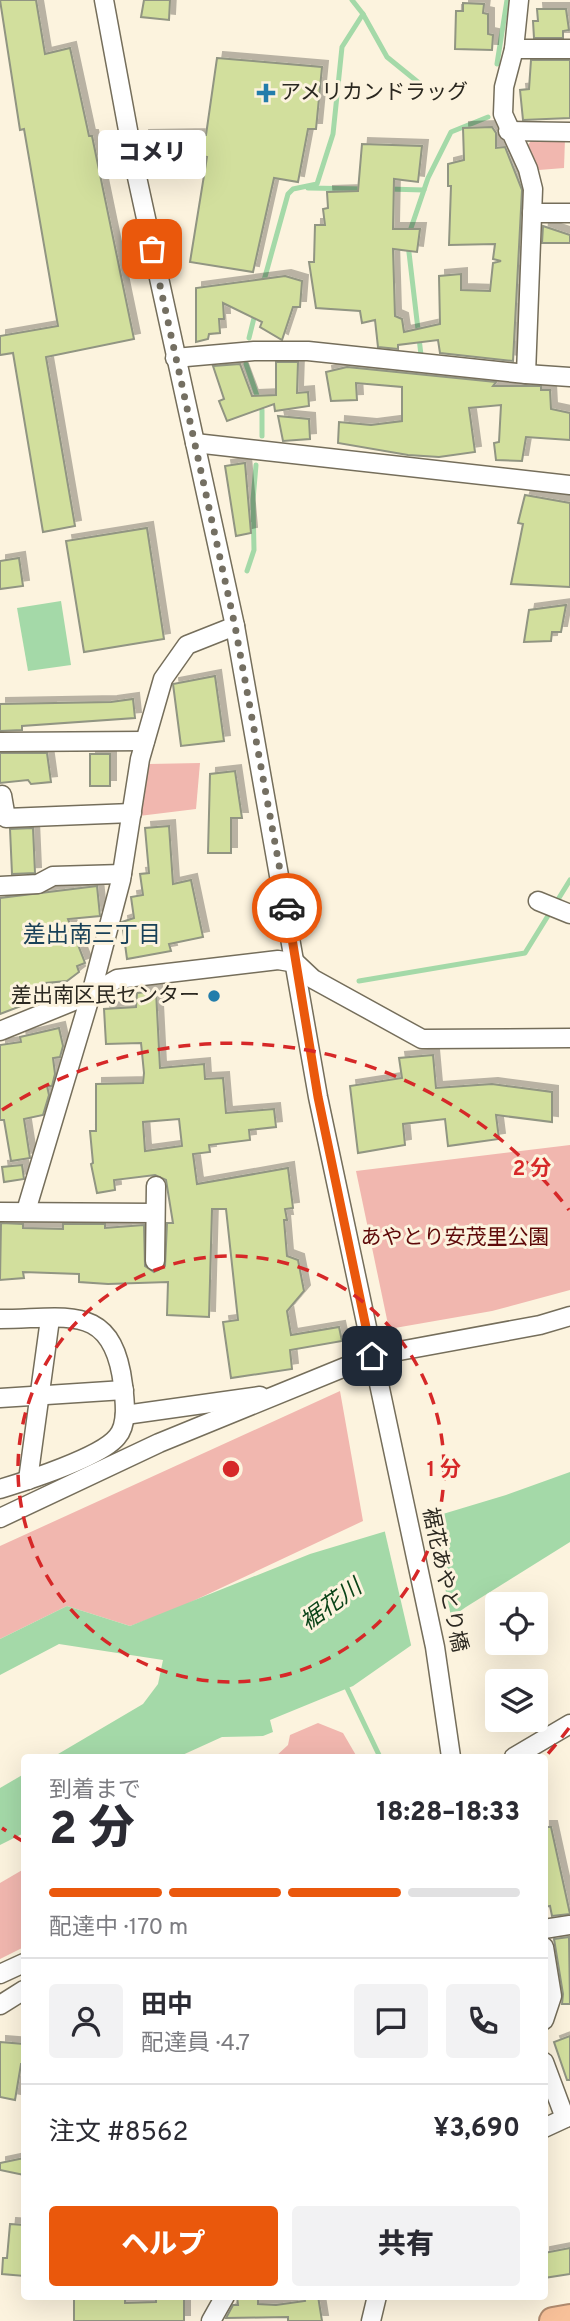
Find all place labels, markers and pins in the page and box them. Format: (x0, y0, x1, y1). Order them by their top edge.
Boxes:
place label: アメリカンドラッグ (280, 80, 468, 107)
marker: アメリカンドラッグ (258, 85, 274, 101)
callout: コメリ (98, 130, 206, 179)
pin (122, 219, 182, 279)
place label: 差出南区民センター (11, 983, 200, 1010)
marker: 差出南区民センター (206, 988, 222, 1004)
pin (342, 1326, 402, 1386)
centre of rings (219, 1457, 243, 1481)

